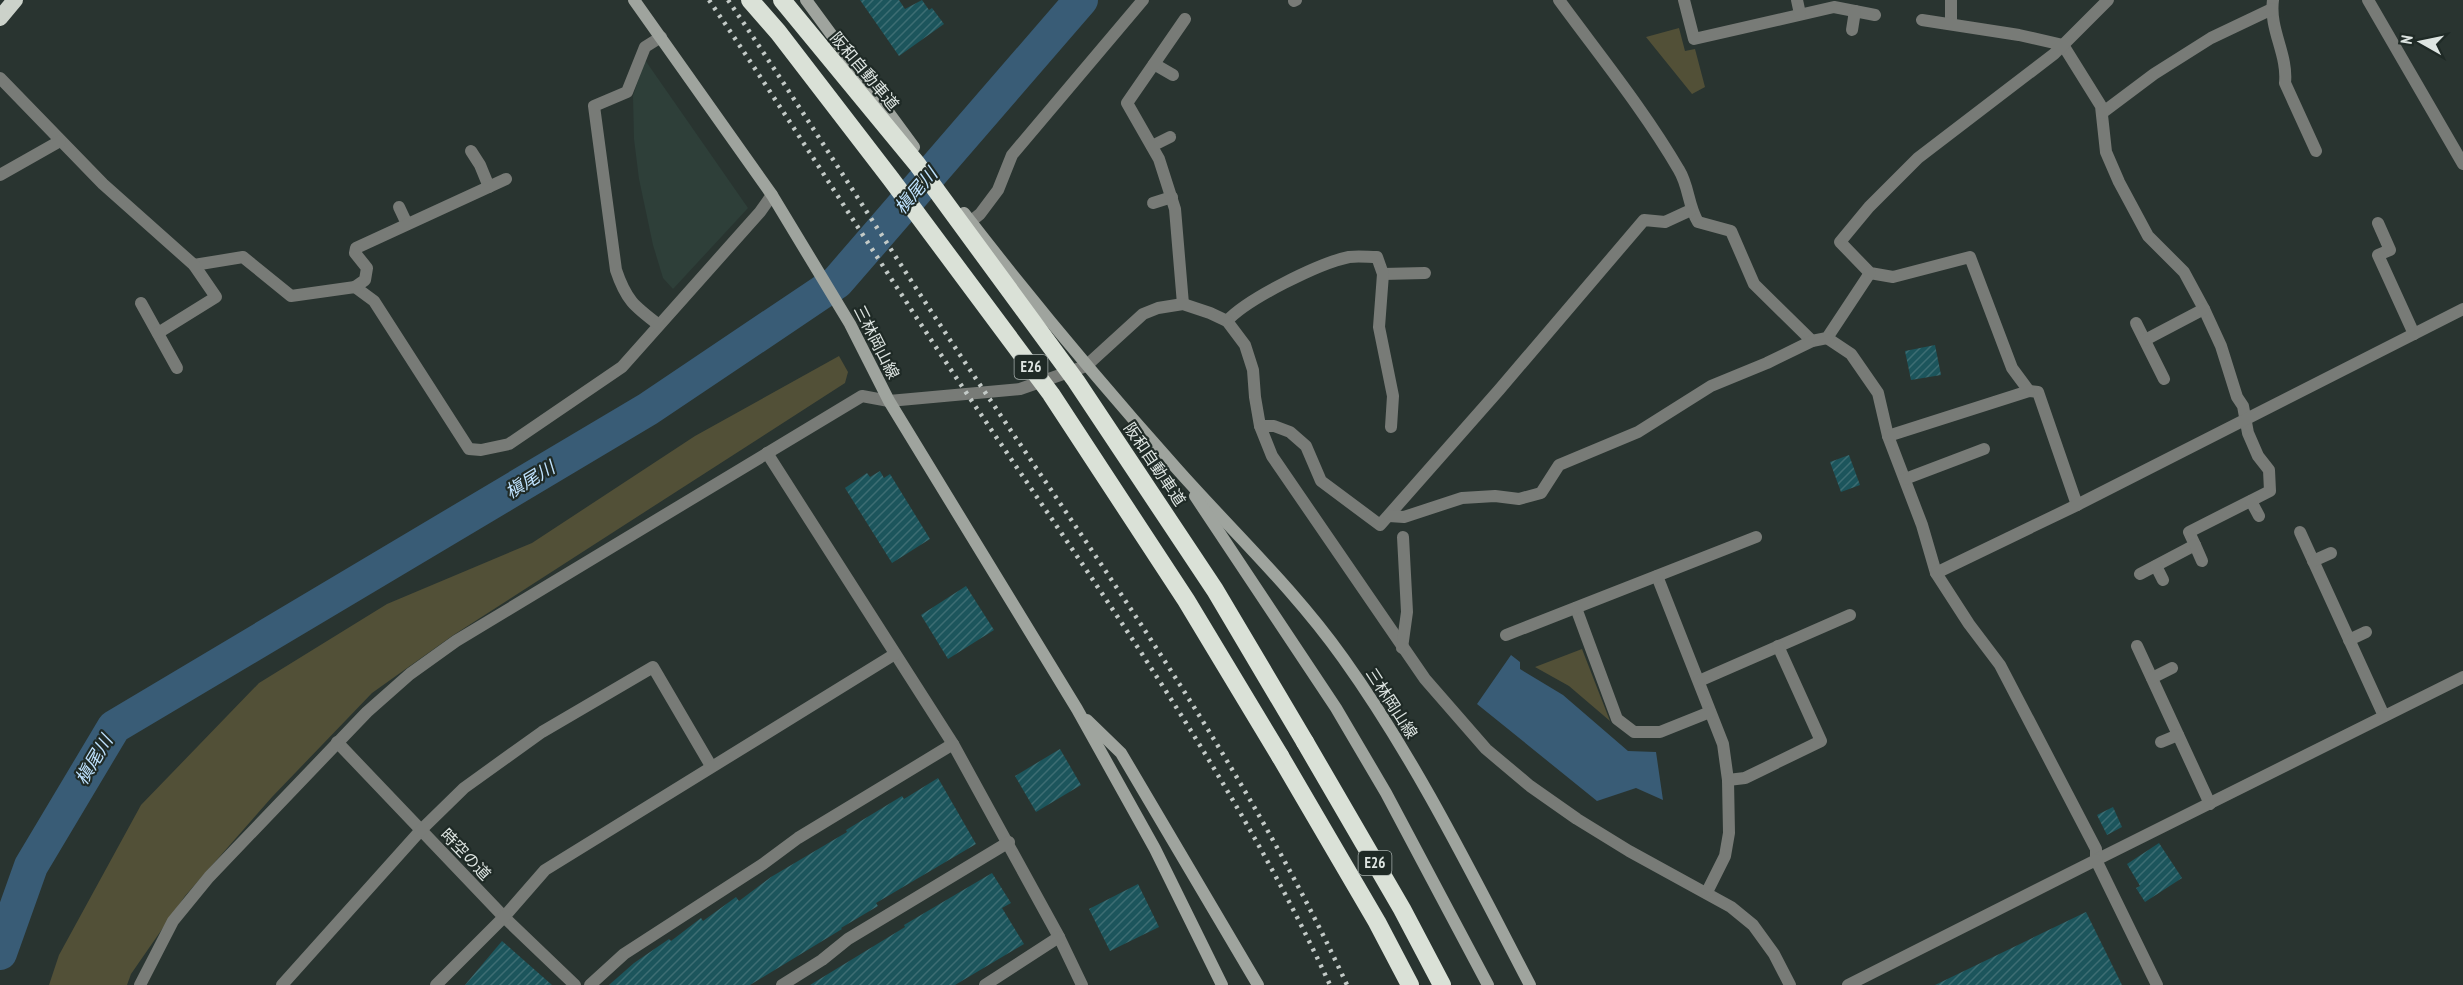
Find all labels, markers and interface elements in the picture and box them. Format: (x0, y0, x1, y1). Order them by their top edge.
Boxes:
north arrow (2391, 12, 2451, 72)
street label: 阪和自動車道 (826, 28, 904, 114)
text: N (2396, 34, 2417, 45)
water label: 槇尾川 (889, 161, 943, 219)
street label: 三林岡山線 (850, 302, 904, 382)
road number: E26 (1014, 355, 1048, 379)
street label: 阪和自動車道 (1120, 419, 1190, 509)
water label: 槇尾川 (501, 455, 561, 503)
street label: 三林岡山線 (1362, 664, 1422, 742)
water label: 槇尾川 (70, 729, 118, 789)
street label: 時空の道 (437, 824, 495, 884)
road number: E26 (1358, 851, 1392, 875)

